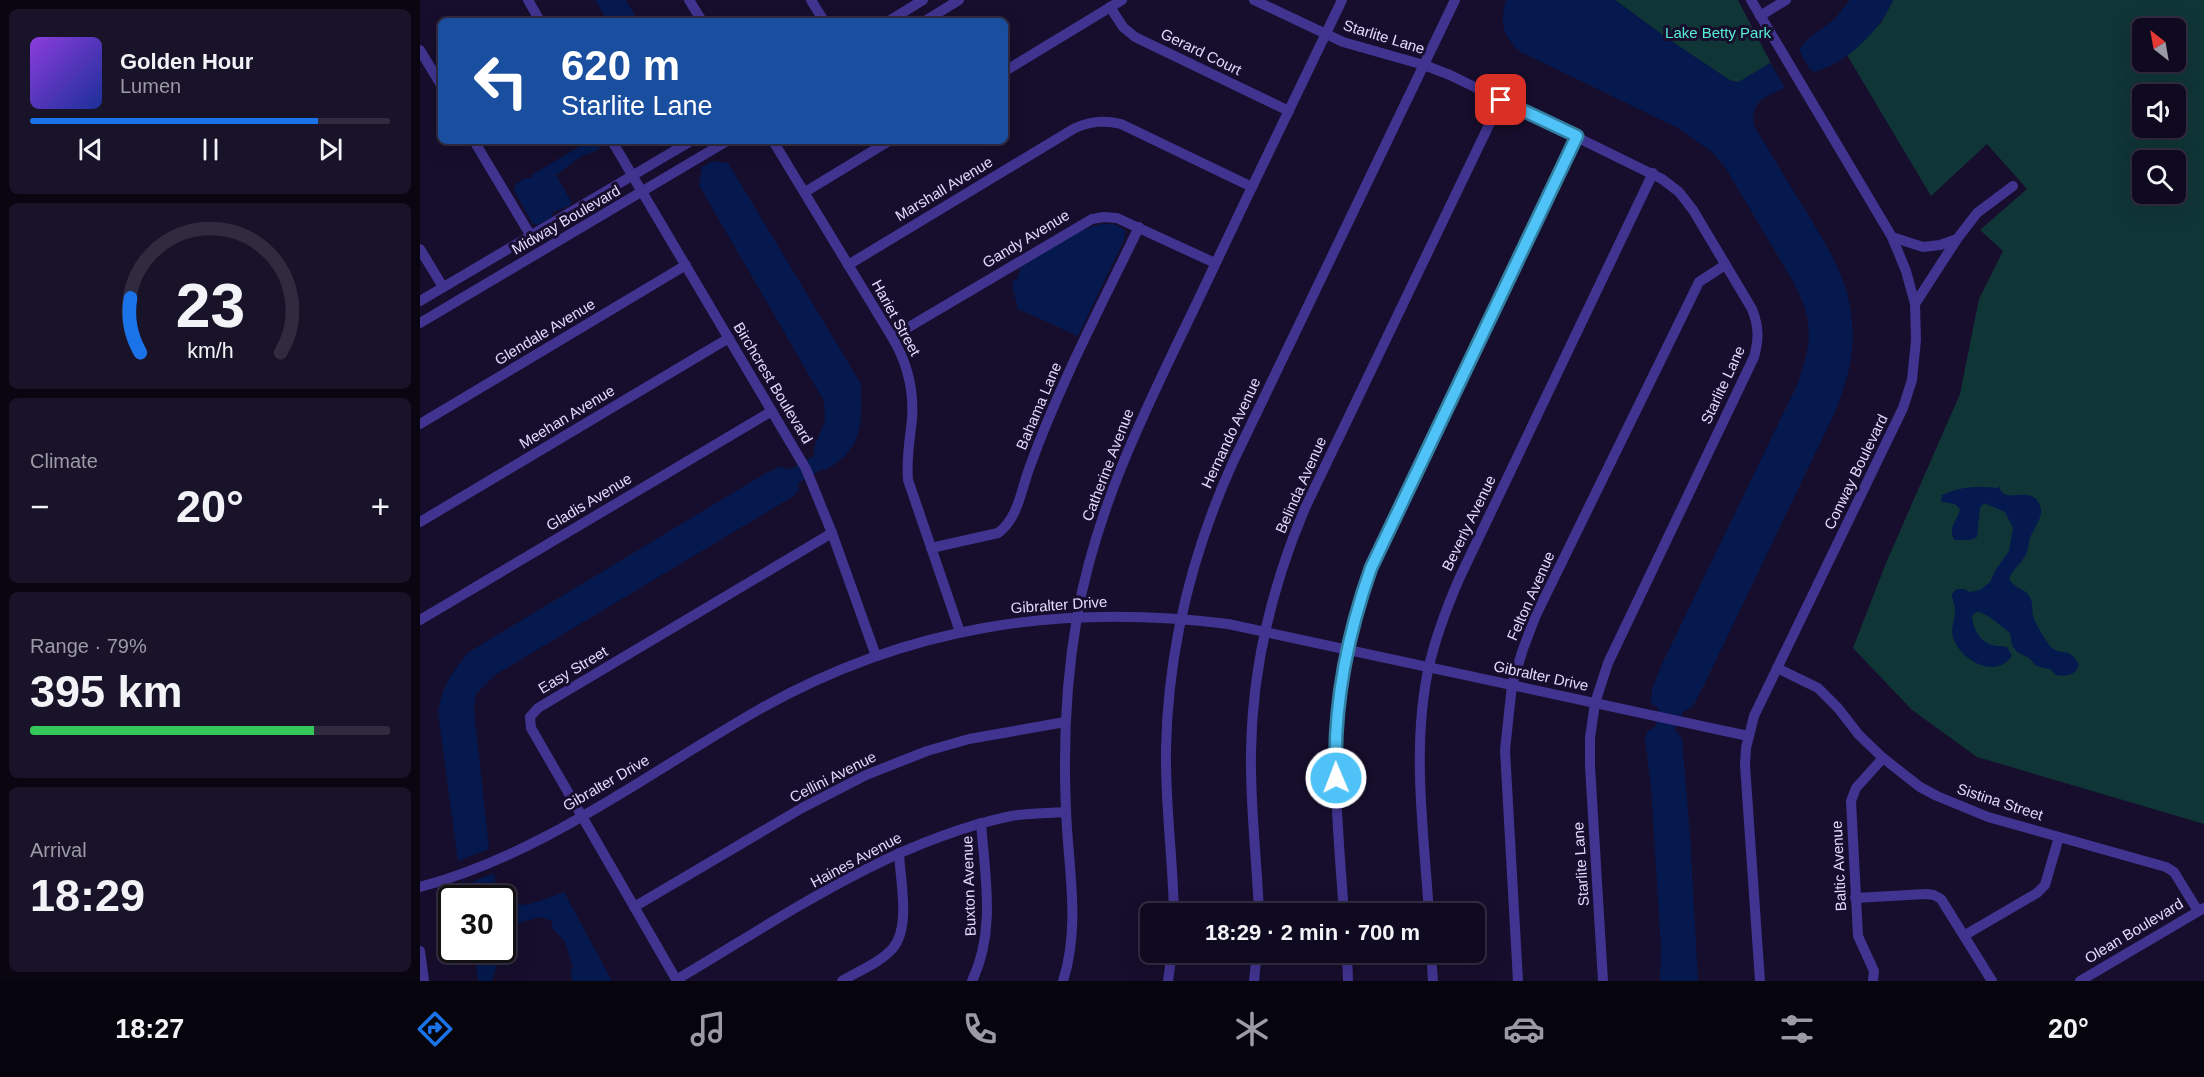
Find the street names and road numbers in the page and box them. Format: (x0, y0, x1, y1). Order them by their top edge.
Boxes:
street label: Starlite Lane (1341, 16, 1427, 57)
street label: Gerard Court (1158, 25, 1245, 79)
street label: Marshall Avenue (892, 153, 996, 224)
street label: Midway Boulevard (508, 182, 623, 258)
street label: Gandy Avenue (979, 206, 1072, 271)
street label: Hariet Street (869, 277, 925, 359)
street label: Glendale Avenue (492, 295, 598, 368)
street label: Birchcrest Boulevard (731, 319, 816, 446)
street label: Starlite Lane (1697, 343, 1748, 427)
street label: Bahama Lane (1012, 359, 1065, 452)
street label: Hernando Avenue (1198, 375, 1264, 491)
street label: Meehan Avenue (516, 381, 617, 452)
street label: Catherine Avenue (1078, 406, 1137, 523)
street label: Conway Boulevard (1820, 411, 1891, 532)
street label: Belinda Avenue (1272, 434, 1329, 536)
street label: Gladis Avenue (543, 469, 634, 534)
street label: Beverly Avenue (1438, 472, 1499, 573)
street label: Felton Avenue (1503, 549, 1558, 643)
street label: Gibralter Drive (1010, 593, 1108, 616)
street label: Easy Street (535, 642, 611, 697)
street label: Gibralter Drive (1492, 657, 1590, 694)
street label: Cellini Avenue (787, 747, 879, 806)
street label: Gibralter Drive (560, 751, 652, 814)
street label: Sistina Street (1955, 780, 2046, 824)
street label: Baltic Avenue (1828, 820, 1849, 912)
street label: Starlite Lane (1569, 821, 1592, 907)
street label: Haines Avenue (807, 828, 904, 891)
street label: Buxton Avenue (958, 835, 979, 937)
street label: Olean Boulevard (2081, 895, 2186, 967)

